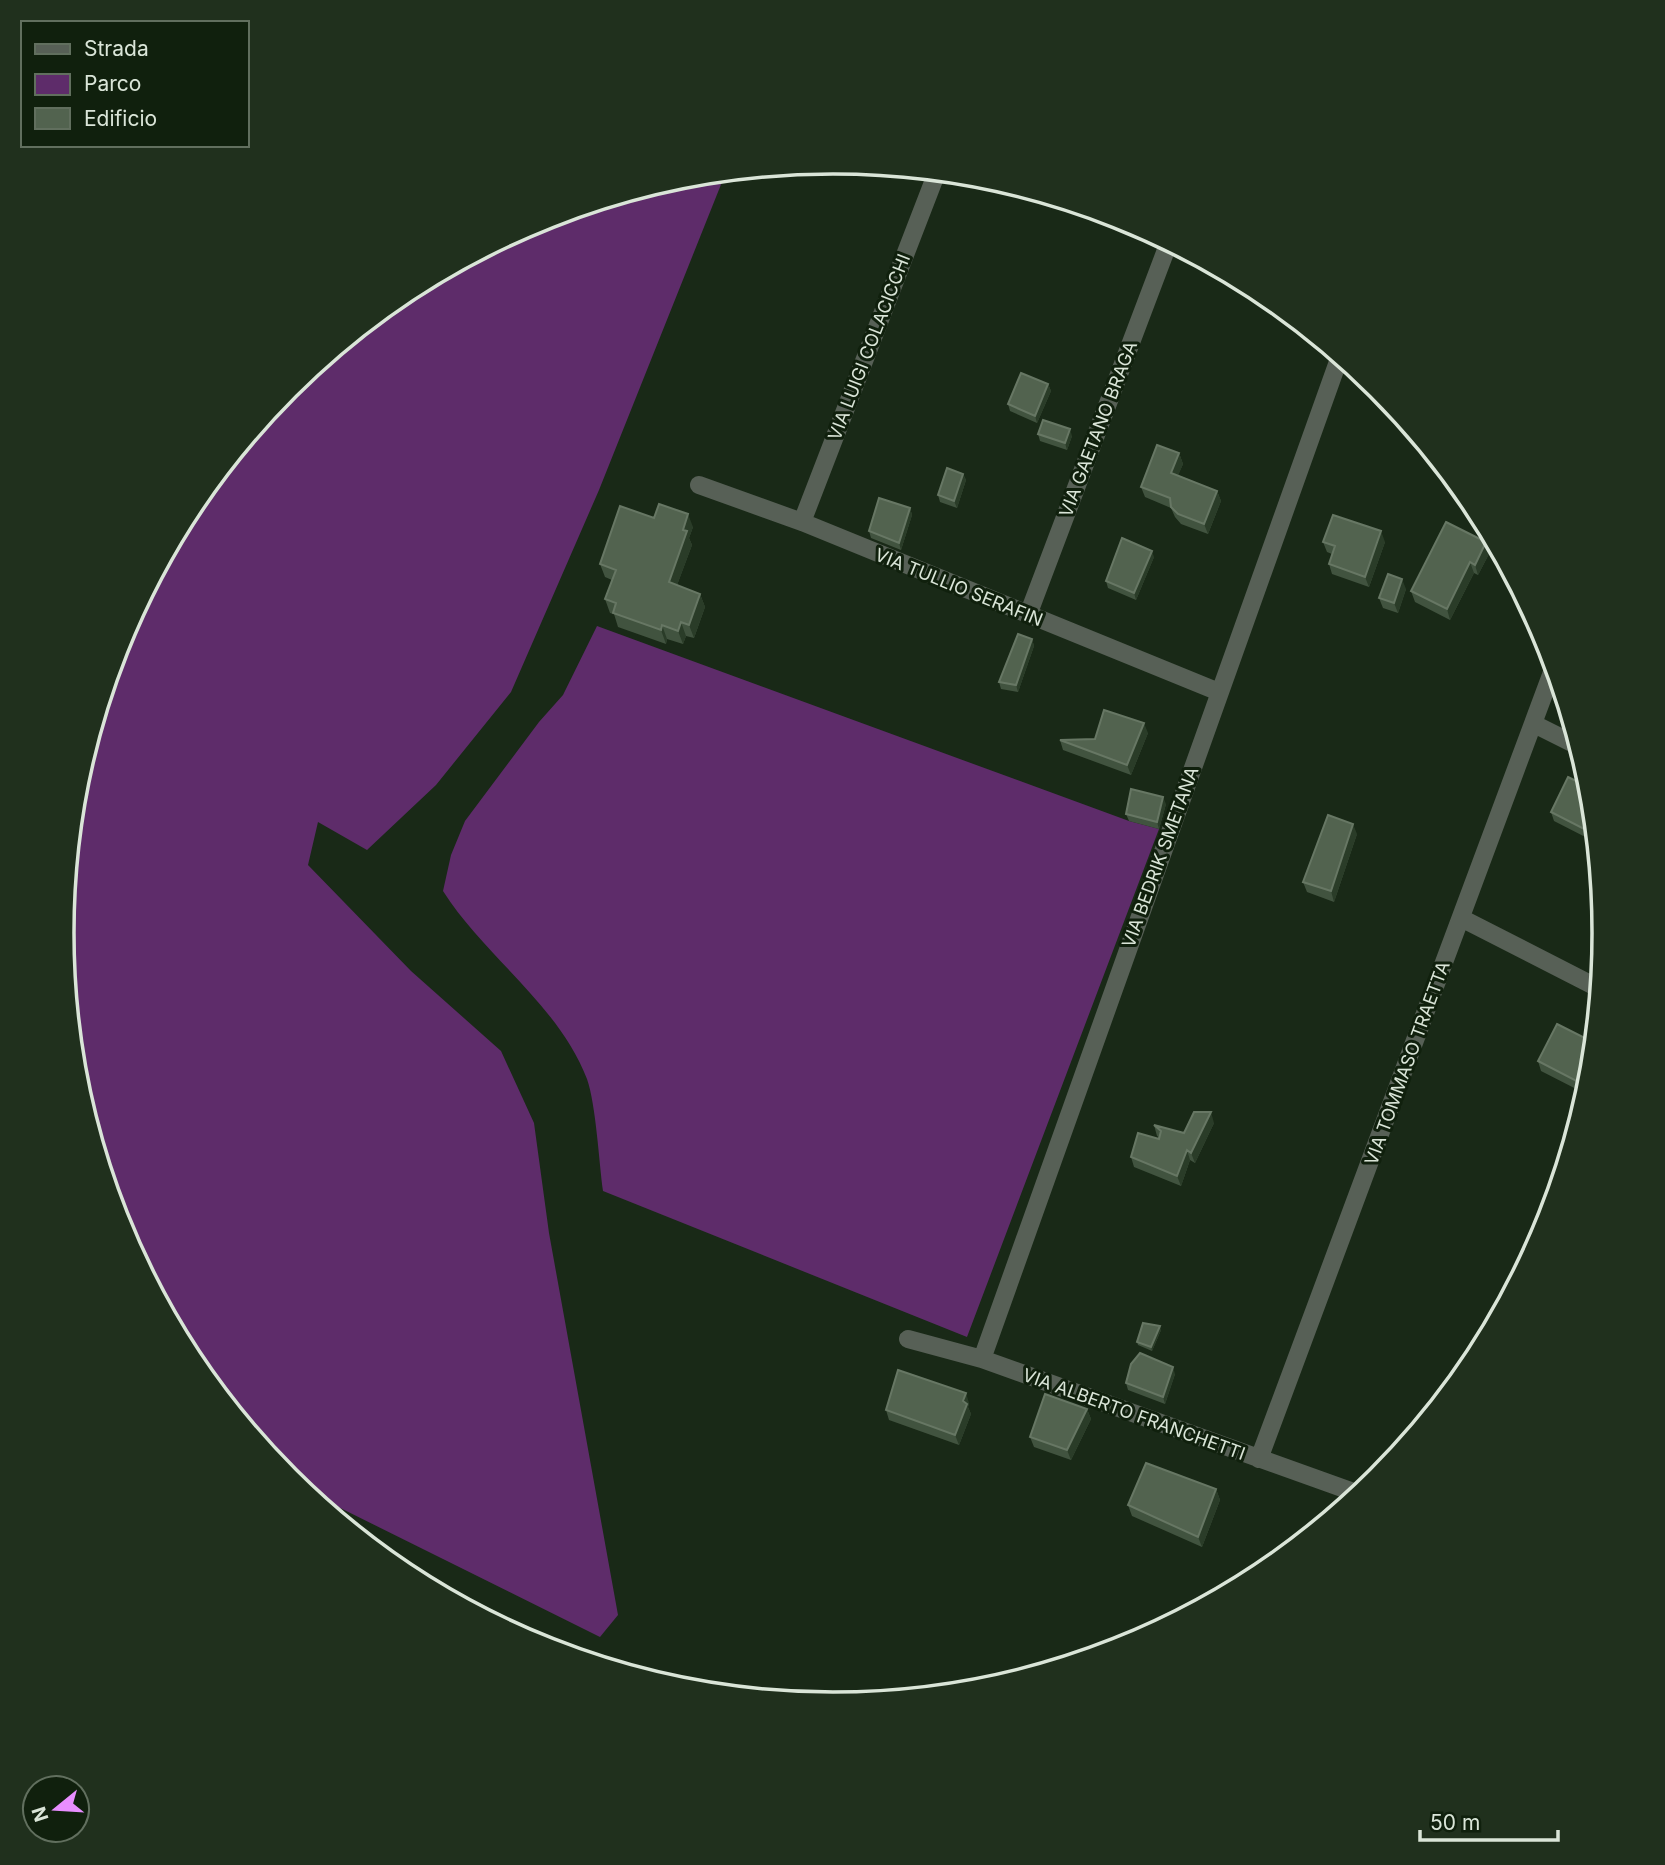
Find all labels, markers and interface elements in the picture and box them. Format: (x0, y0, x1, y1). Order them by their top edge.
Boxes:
legend (21, 21, 248, 147)
text: Strada (84, 36, 149, 61)
text: Parco (84, 71, 141, 96)
text: Edificio (84, 106, 157, 131)
street label: VIA LUIGI COLACICCHI (824, 251, 914, 443)
street label: VIA GAETANO BRAGA (1055, 338, 1141, 520)
street label: VIA TULLIO SERAFIN (872, 544, 1046, 630)
street label: VIA BEDRIK SMETANA (1117, 764, 1203, 950)
street label: VIA TOMMASO TRAETTA (1360, 958, 1454, 1168)
street label: VIA ALBERTO FRANCHETTI (1020, 1364, 1248, 1464)
north arrow (21, 1774, 91, 1844)
scale bar (1420, 1798, 1558, 1842)
text: N (27, 1804, 53, 1825)
text: 50 m (1430, 1810, 1480, 1835)

